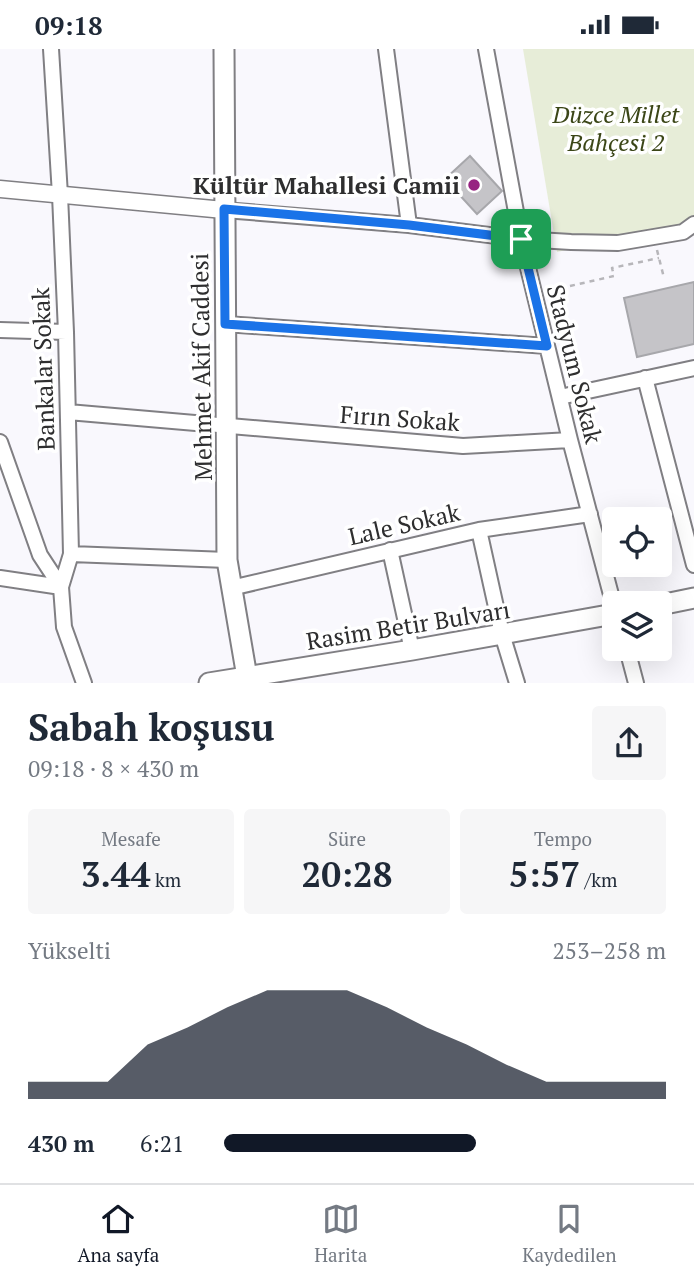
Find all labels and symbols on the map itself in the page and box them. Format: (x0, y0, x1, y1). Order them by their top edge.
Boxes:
park label: Düzce Millet Bahçesi 2 (552, 98, 680, 158)
place label: Kültür Mahallesi Camii (193, 169, 460, 201)
marker: Kültür Mahallesi Camii (466, 177, 482, 193)
pin (491, 209, 551, 269)
street label: Mehmet Akif Caddesi (183, 253, 219, 481)
street label: Stadyum Sokak (540, 281, 610, 447)
street label: Bankalar Sokak (24, 286, 62, 451)
street label: Fırın Sokak (339, 398, 461, 438)
street label: Lale Sokak (345, 496, 463, 552)
street label: Rasim Betir Bulvarı (304, 593, 512, 657)

